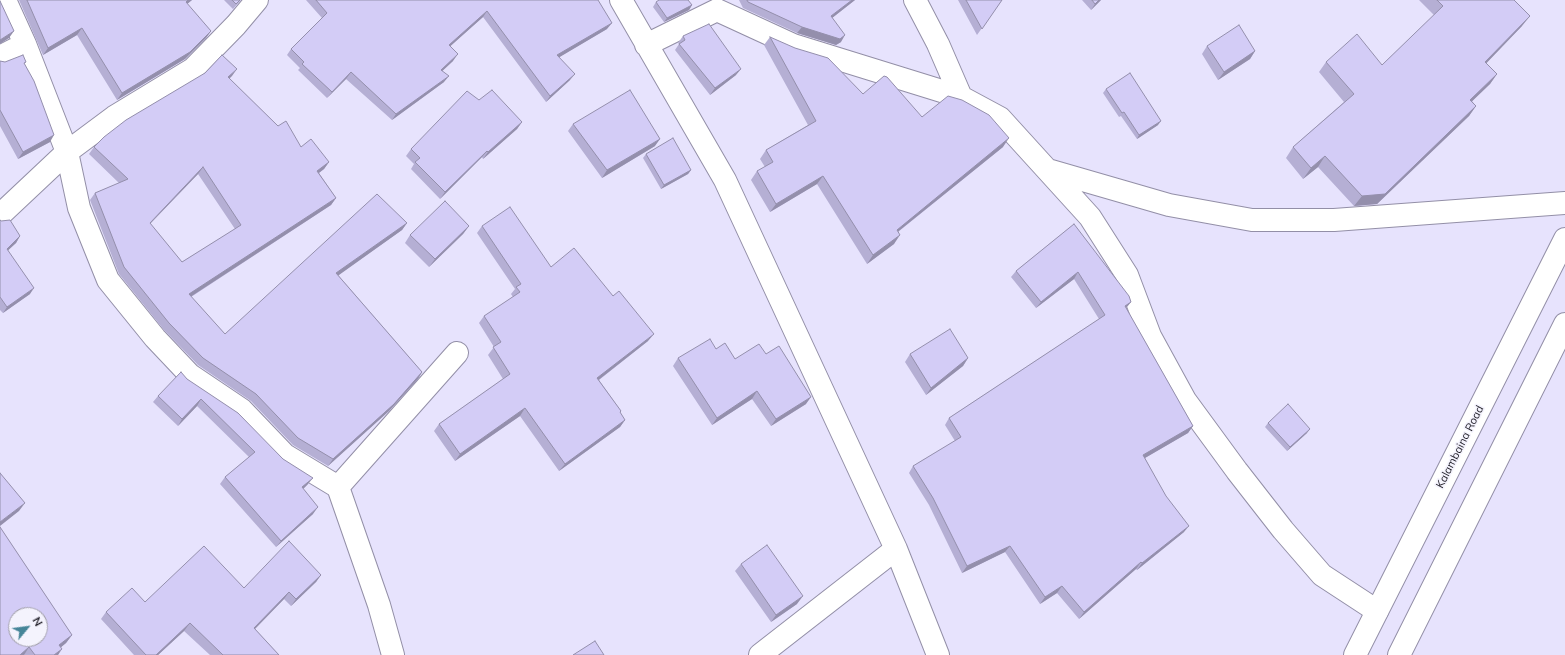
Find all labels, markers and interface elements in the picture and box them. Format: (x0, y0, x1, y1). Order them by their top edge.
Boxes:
street label: Kalambaina Road (1433, 403, 1487, 491)
north arrow (8, 607, 48, 647)
text: N (29, 615, 46, 629)

